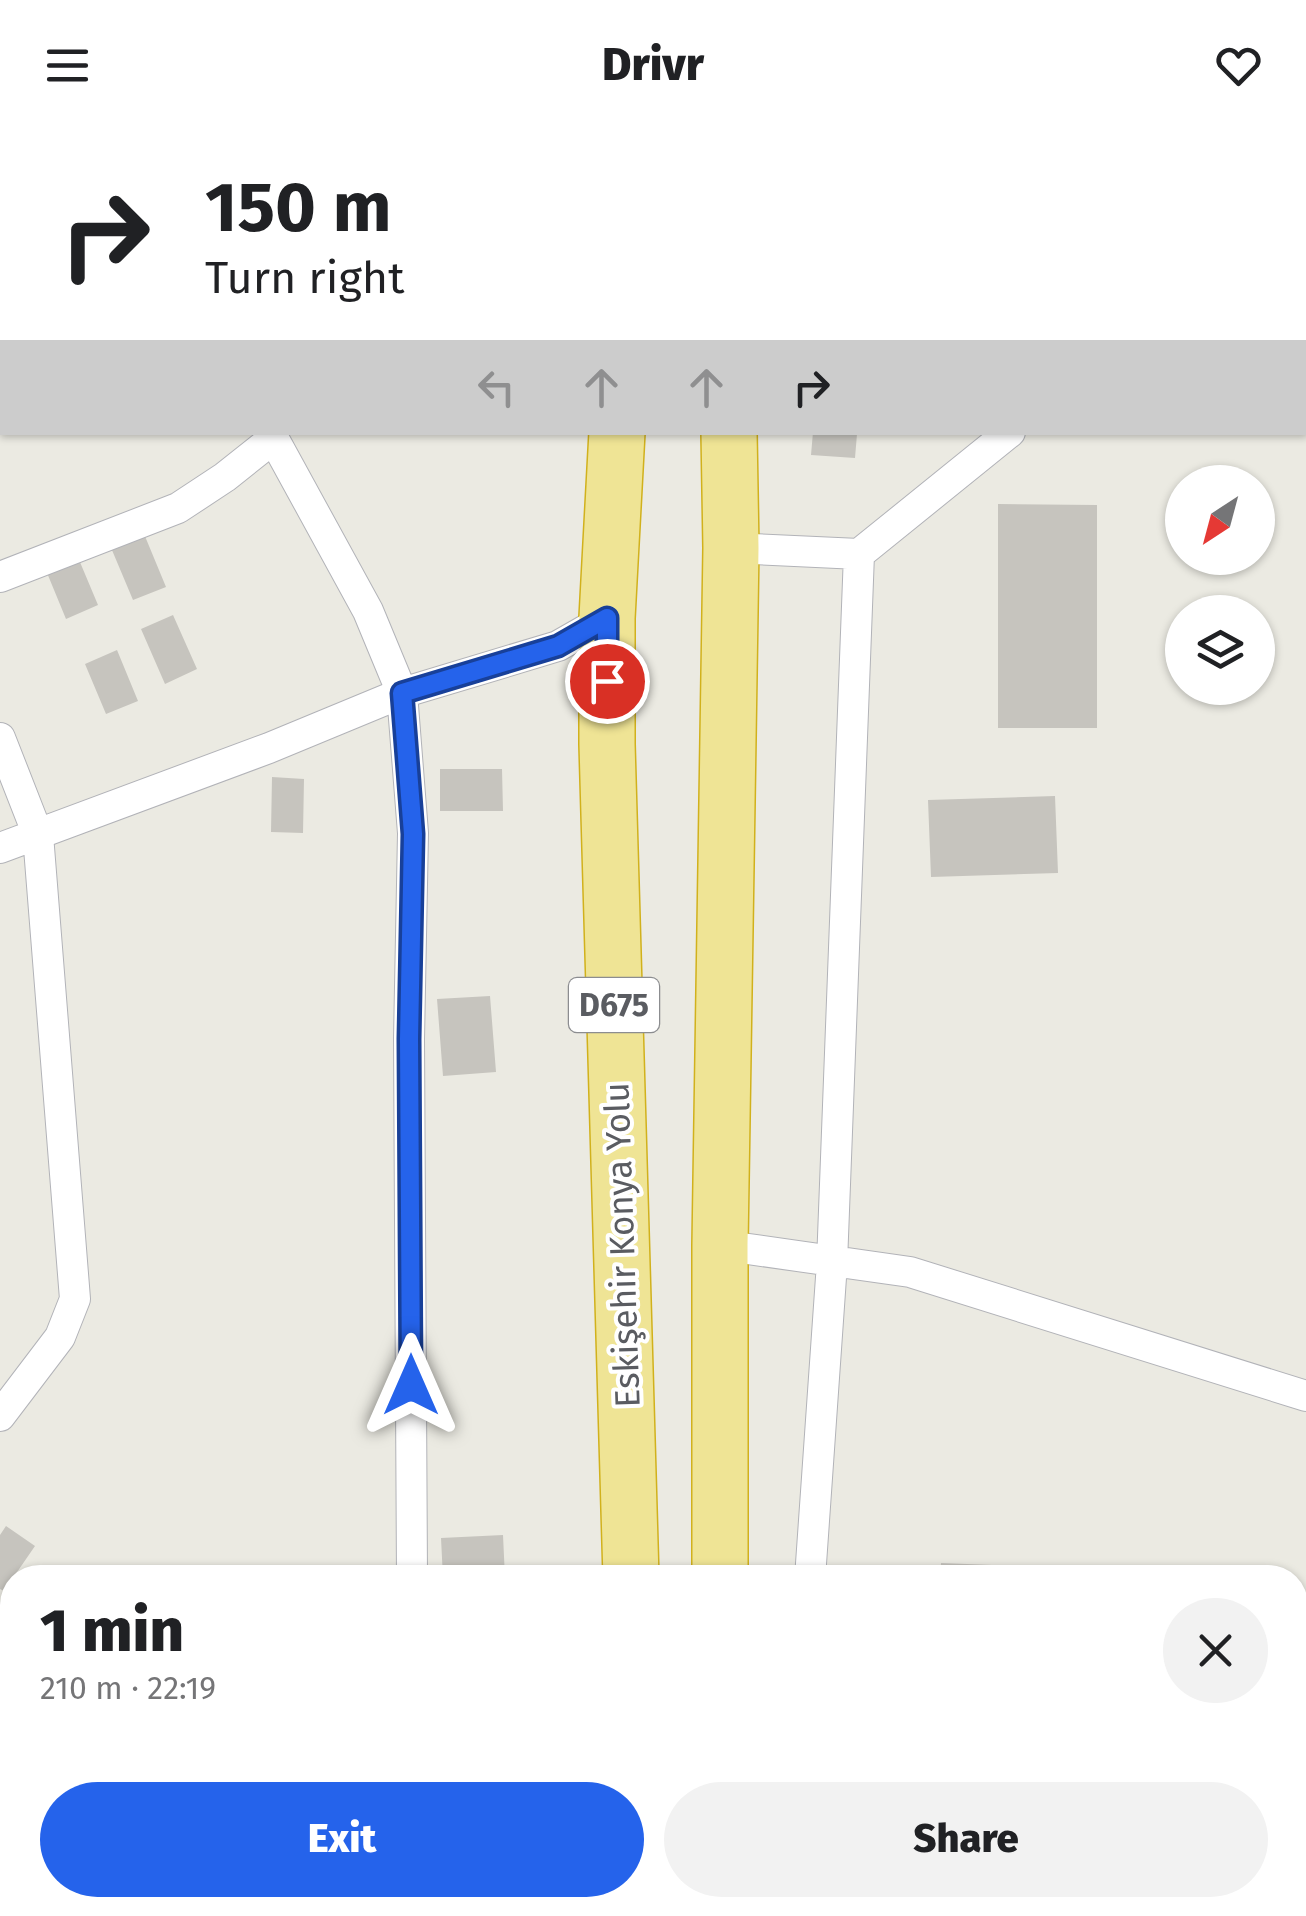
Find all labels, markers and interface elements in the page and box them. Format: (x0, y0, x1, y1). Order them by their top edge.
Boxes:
icon: menu (40, 38, 95, 93)
text: Drivr (602, 38, 704, 92)
icon: heart (1211, 38, 1266, 93)
text: 150 m (205, 166, 392, 250)
icon: right (40, 170, 170, 300)
text: Turn right (205, 251, 404, 305)
icon: left (469, 360, 524, 415)
icon: ahead (574, 360, 629, 415)
icon: ahead (679, 360, 734, 415)
icon: right (784, 360, 839, 415)
north arrow (1165, 465, 1275, 575)
map controls (1165, 465, 1275, 705)
button: layers (1165, 595, 1275, 705)
pin (565, 639, 650, 724)
icon: arrive (580, 654, 635, 709)
road number: D675 (569, 978, 659, 1032)
street label: Eskişehir Konya Yolu (595, 1082, 649, 1408)
position arrow (359, 1333, 463, 1437)
text: 1 min (40, 1595, 184, 1667)
button: close (1163, 1598, 1268, 1703)
text: 210 m · 22:19 (40, 1669, 216, 1707)
button: Exit (40, 1782, 644, 1897)
button: Share (664, 1782, 1268, 1897)

